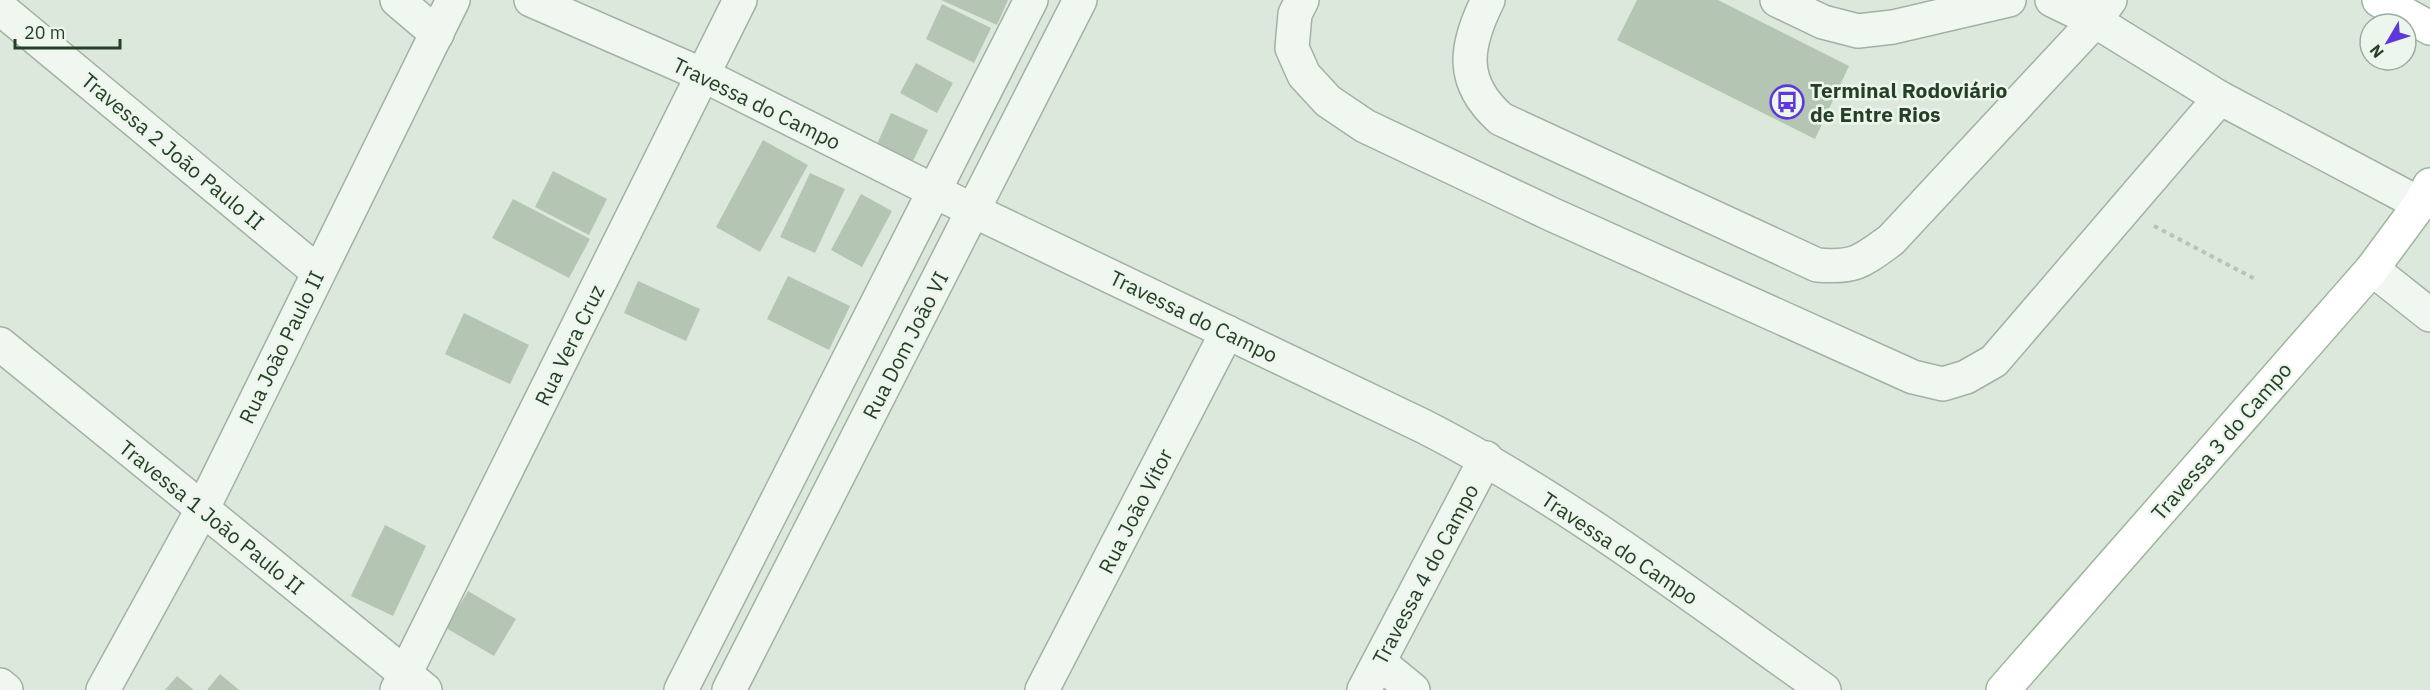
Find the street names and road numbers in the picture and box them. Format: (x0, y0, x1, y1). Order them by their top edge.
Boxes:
street label: Travessa do Campo (668, 50, 846, 156)
street label: Travessa 2 João Paulo II (76, 66, 270, 236)
street label: Travessa do Campo (1105, 263, 1283, 369)
street label: Rua João Paulo II (232, 266, 330, 428)
street label: Rua Dom João VI (856, 266, 954, 424)
street label: Rua Vera Cruz (528, 280, 611, 410)
street label: Travessa 3 do Campo (2145, 356, 2297, 526)
street label: Travessa 1 João Paulo II (114, 434, 310, 600)
street label: Rua João Vitor (1091, 443, 1179, 578)
street label: Travessa 4 do Campo (1365, 479, 1485, 669)
street label: Travessa do Campo (1536, 485, 1704, 611)

